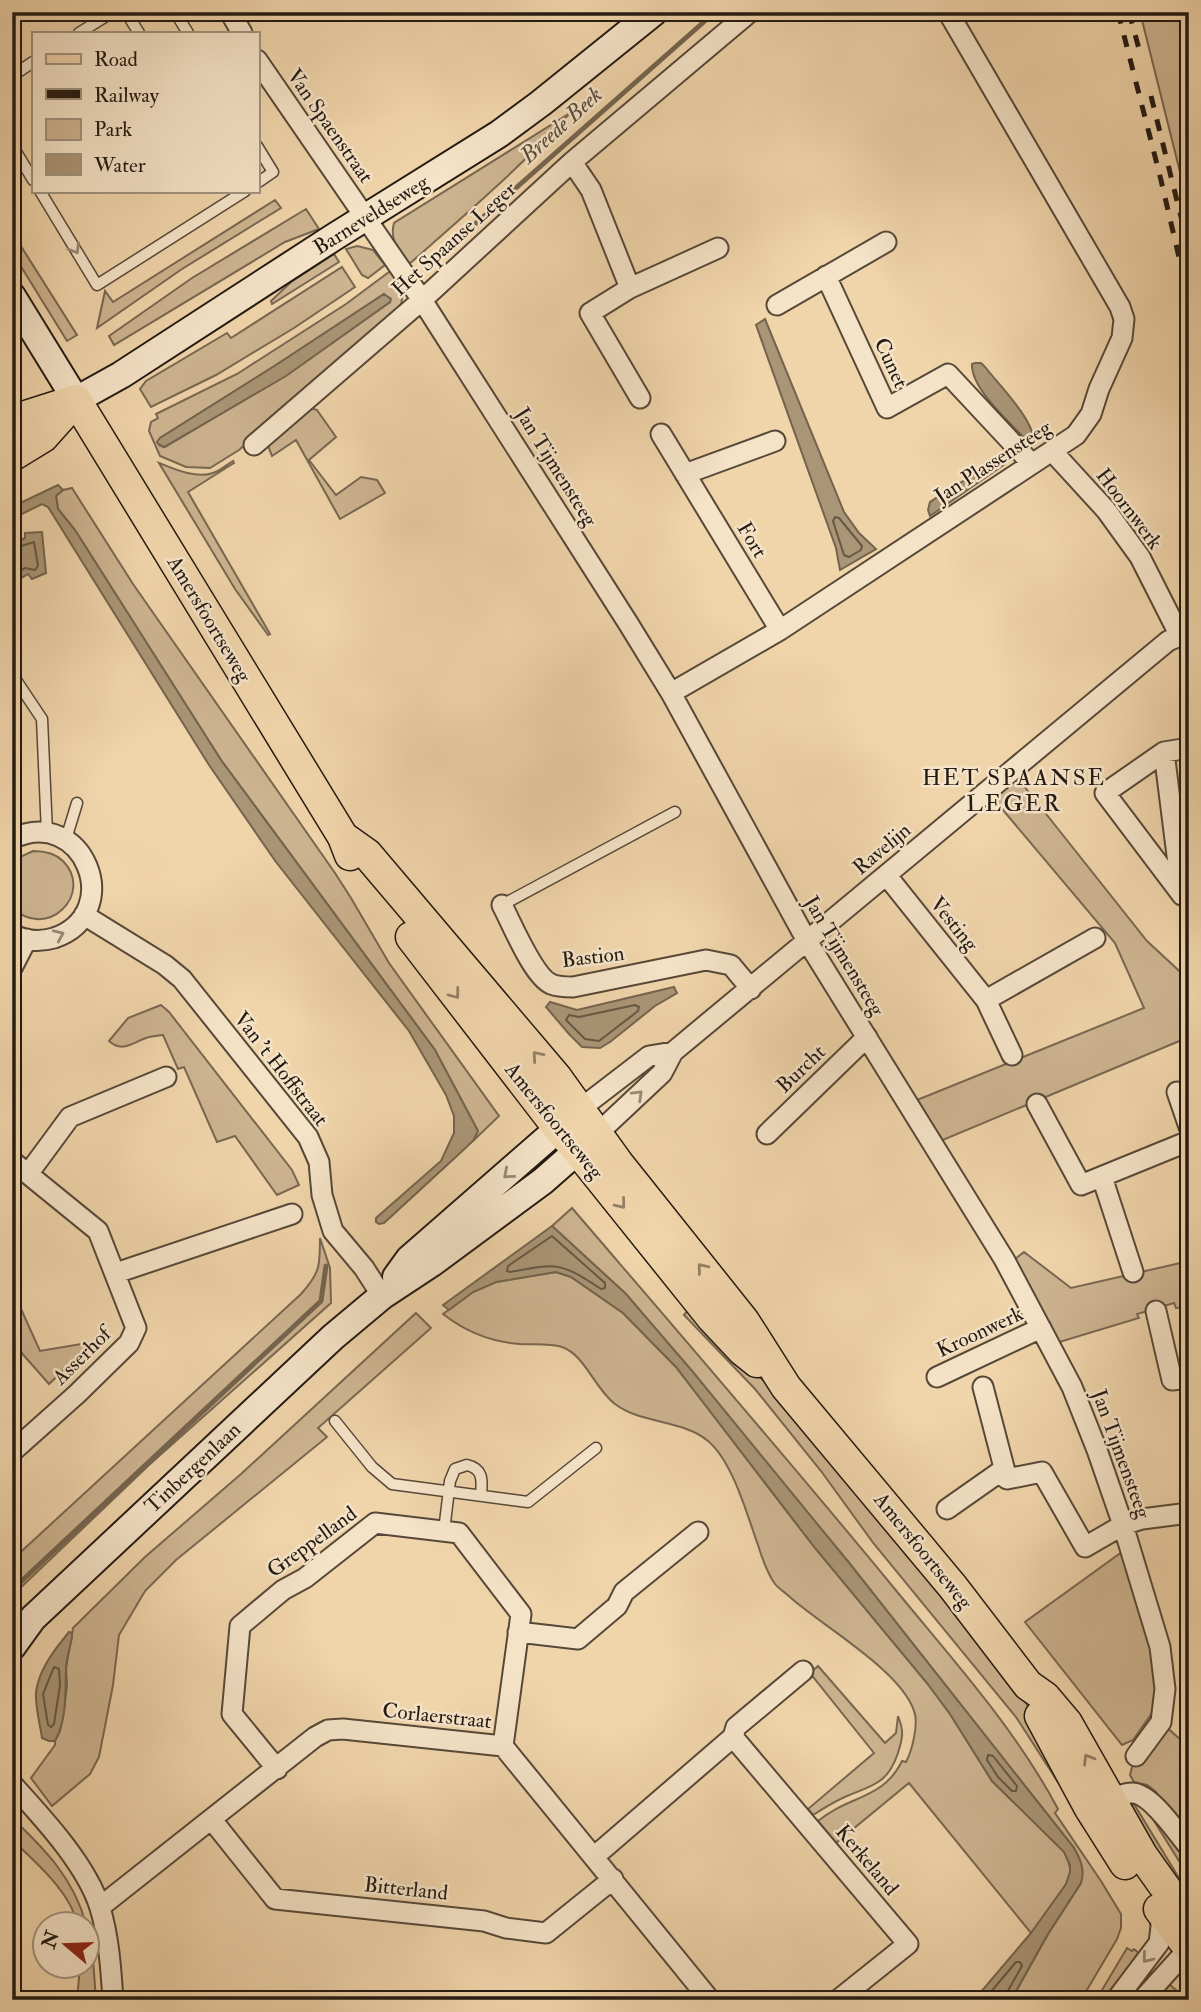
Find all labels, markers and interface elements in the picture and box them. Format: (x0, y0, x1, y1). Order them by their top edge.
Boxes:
legend (32, 32, 259, 192)
text: Road (94, 46, 139, 73)
street label: Van Spaenstraat (281, 64, 379, 189)
water label: Breede Beek (513, 80, 608, 170)
text: Railway (94, 82, 160, 109)
text: Park (94, 116, 132, 143)
text: Water (93, 152, 146, 179)
street label: Barneveldseweg (308, 168, 434, 261)
street label: Het Spaanse Leger (386, 176, 522, 302)
one-way arrow (67, 242, 80, 255)
street label: Cunet (868, 334, 914, 393)
street label: Jan Tijmensteeg (508, 402, 604, 532)
street label: Jan Plassensteeg (929, 414, 1057, 510)
street label: Hoornwerk (1090, 463, 1168, 555)
street label: Fort (731, 517, 773, 563)
street label: Amersfoortseweg (160, 550, 258, 688)
district label: HET SPAANSE LEGER (922, 763, 1106, 818)
street label: Ravelijn (847, 817, 917, 881)
street label: Jan Tijmensteeg (797, 890, 891, 1022)
street label: Vesting (924, 891, 985, 957)
one-way arrow (52, 929, 64, 943)
street label: Bastion (560, 940, 626, 974)
one-way arrow (447, 987, 460, 999)
street label: Van 't Hoffstraat (228, 1006, 334, 1132)
street label: Burcht (771, 1039, 832, 1099)
one-way arrow (533, 1051, 546, 1063)
street label: Amersfoortseweg (498, 1056, 610, 1185)
one-way arrow (630, 1091, 643, 1103)
one-way arrow (503, 1166, 516, 1178)
one-way arrow (612, 1196, 625, 1208)
one-way arrow (697, 1263, 710, 1275)
street label: Kroonwerk (932, 1300, 1028, 1364)
street label: Asserhof (46, 1319, 119, 1392)
street label: Jan Tijmensteeg (1085, 1385, 1157, 1523)
street label: Tinbergenlaan (139, 1416, 247, 1519)
street label: Amersfoortseweg (867, 1486, 979, 1615)
street label: Greppelland (262, 1500, 363, 1584)
street label: Corlaerstraat (381, 1697, 493, 1735)
one-way arrow (1084, 1754, 1097, 1767)
street label: Kerkeland (829, 1819, 905, 1902)
street label: Bitterland (363, 1871, 450, 1907)
north arrow (32, 1910, 102, 1980)
text: N (36, 1927, 65, 1953)
one-way arrow (1143, 1951, 1156, 1963)

